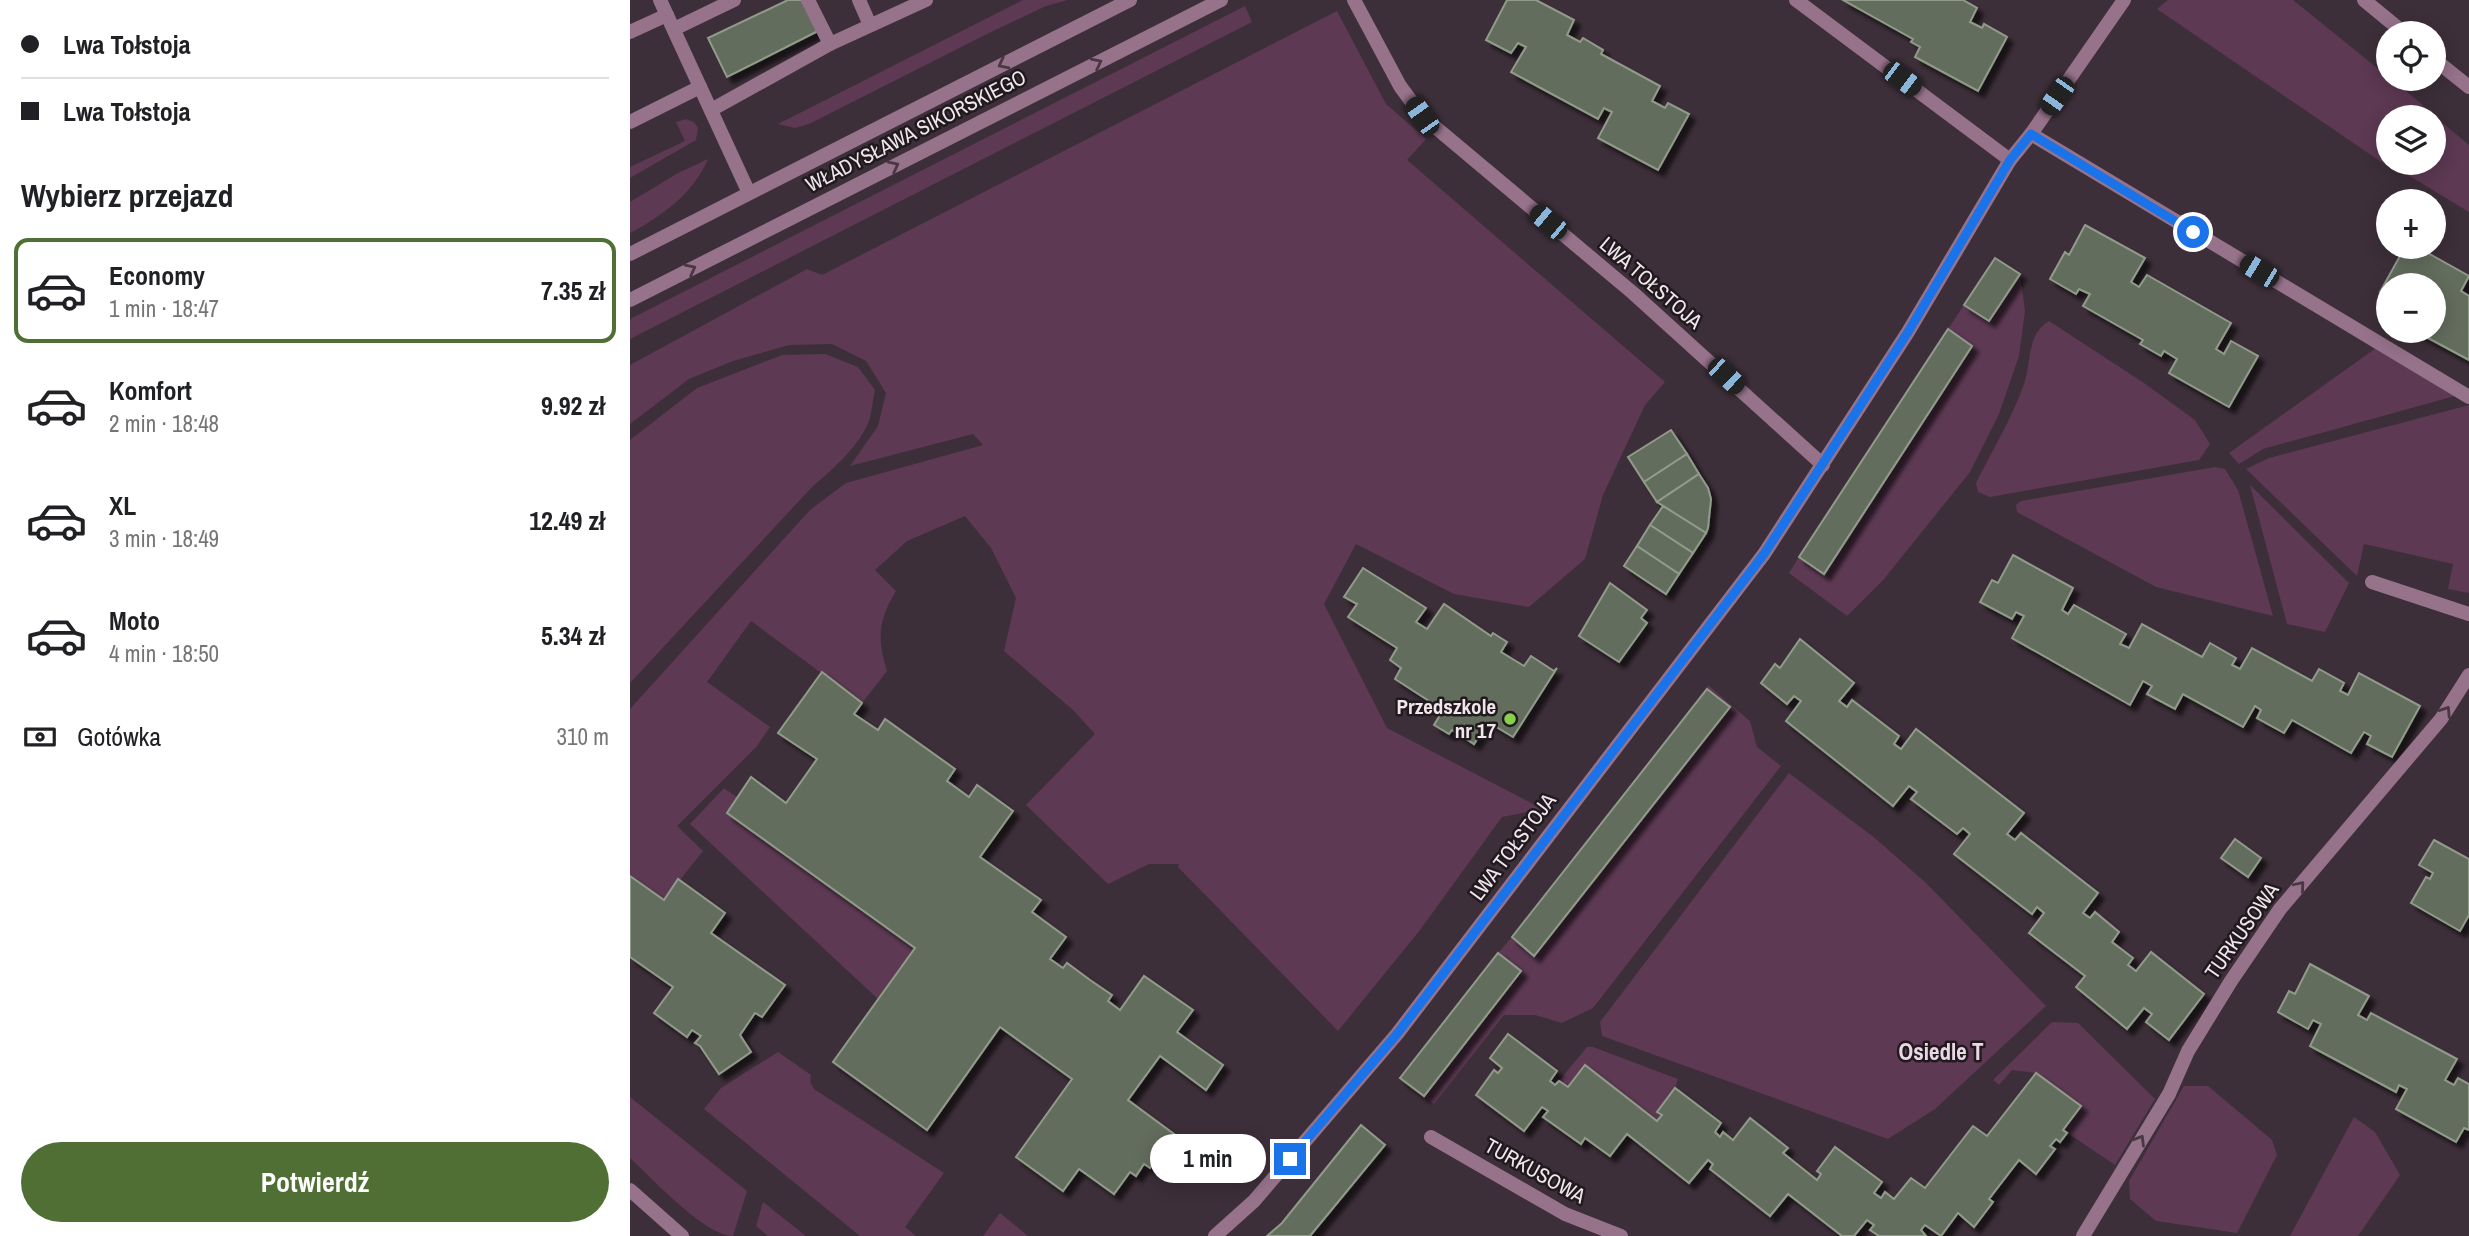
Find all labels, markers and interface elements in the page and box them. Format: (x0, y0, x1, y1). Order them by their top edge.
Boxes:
map controls (2376, 21, 2446, 343)
button: locate (2376, 21, 2446, 91)
text: Lwa Tołstoja (63, 27, 191, 62)
one-way arrow (998, 56, 1010, 70)
one-way arrow (1089, 57, 1102, 71)
car (1879, 58, 1926, 100)
street label: WŁADYSŁAWA SIKORSKIEGO (801, 62, 1031, 199)
car (2037, 73, 2078, 119)
car (1402, 93, 1443, 139)
text: Lwa Tołstoja (63, 94, 191, 129)
button: layers (2376, 105, 2446, 175)
one-way arrow (887, 160, 899, 174)
text: Wybierz przejazd (21, 174, 233, 217)
button: + (2376, 189, 2446, 259)
car (1526, 200, 1571, 244)
route start (2177, 216, 2209, 248)
street label: LWA TOŁSTOJA (1594, 230, 1709, 336)
car (2236, 251, 2283, 291)
text: Economy (109, 258, 205, 293)
icon: car (25, 259, 88, 322)
one-way arrow (684, 263, 696, 277)
text: 7.35 zł (541, 273, 605, 308)
button: − (2376, 273, 2446, 343)
text: 1 min · 18:47 (109, 293, 219, 324)
car (1704, 354, 1749, 398)
text: Komfort (109, 373, 192, 408)
icon: car (25, 374, 88, 437)
text: 9.92 zł (541, 388, 605, 423)
text: 2 min · 18:48 (109, 408, 219, 439)
text: XL (109, 488, 136, 523)
icon: car (25, 489, 88, 552)
text: 12.49 zł (529, 503, 605, 538)
text: 3 min · 18:49 (109, 523, 219, 554)
text: Moto (109, 603, 160, 638)
icon: car (25, 604, 88, 667)
text: 5.34 zł (541, 618, 605, 653)
text: 4 min · 18:50 (109, 638, 219, 669)
place label: Przedszkole nr 17 (1396, 692, 1496, 745)
one-way arrow (2437, 706, 2450, 719)
marker: Przedszkole nr 17 (1502, 711, 1518, 727)
icon: cash (21, 718, 59, 756)
text: Gotówka (77, 719, 161, 754)
text: 310 m (557, 721, 609, 752)
street label: LWA TOŁSTOJA (1463, 787, 1563, 906)
street label: TURKUSOWA (2198, 876, 2286, 985)
one-way arrow (2292, 881, 2304, 894)
district label: Osiedle T (1899, 1036, 1984, 1067)
street label: TURKUSOWA (1480, 1131, 1591, 1210)
callout: 1 min (1150, 1134, 1266, 1184)
one-way arrow (2132, 1135, 2145, 1148)
button: Potwierdź (21, 1142, 609, 1222)
text: 1 min (1183, 1143, 1233, 1174)
route end (1274, 1143, 1306, 1175)

